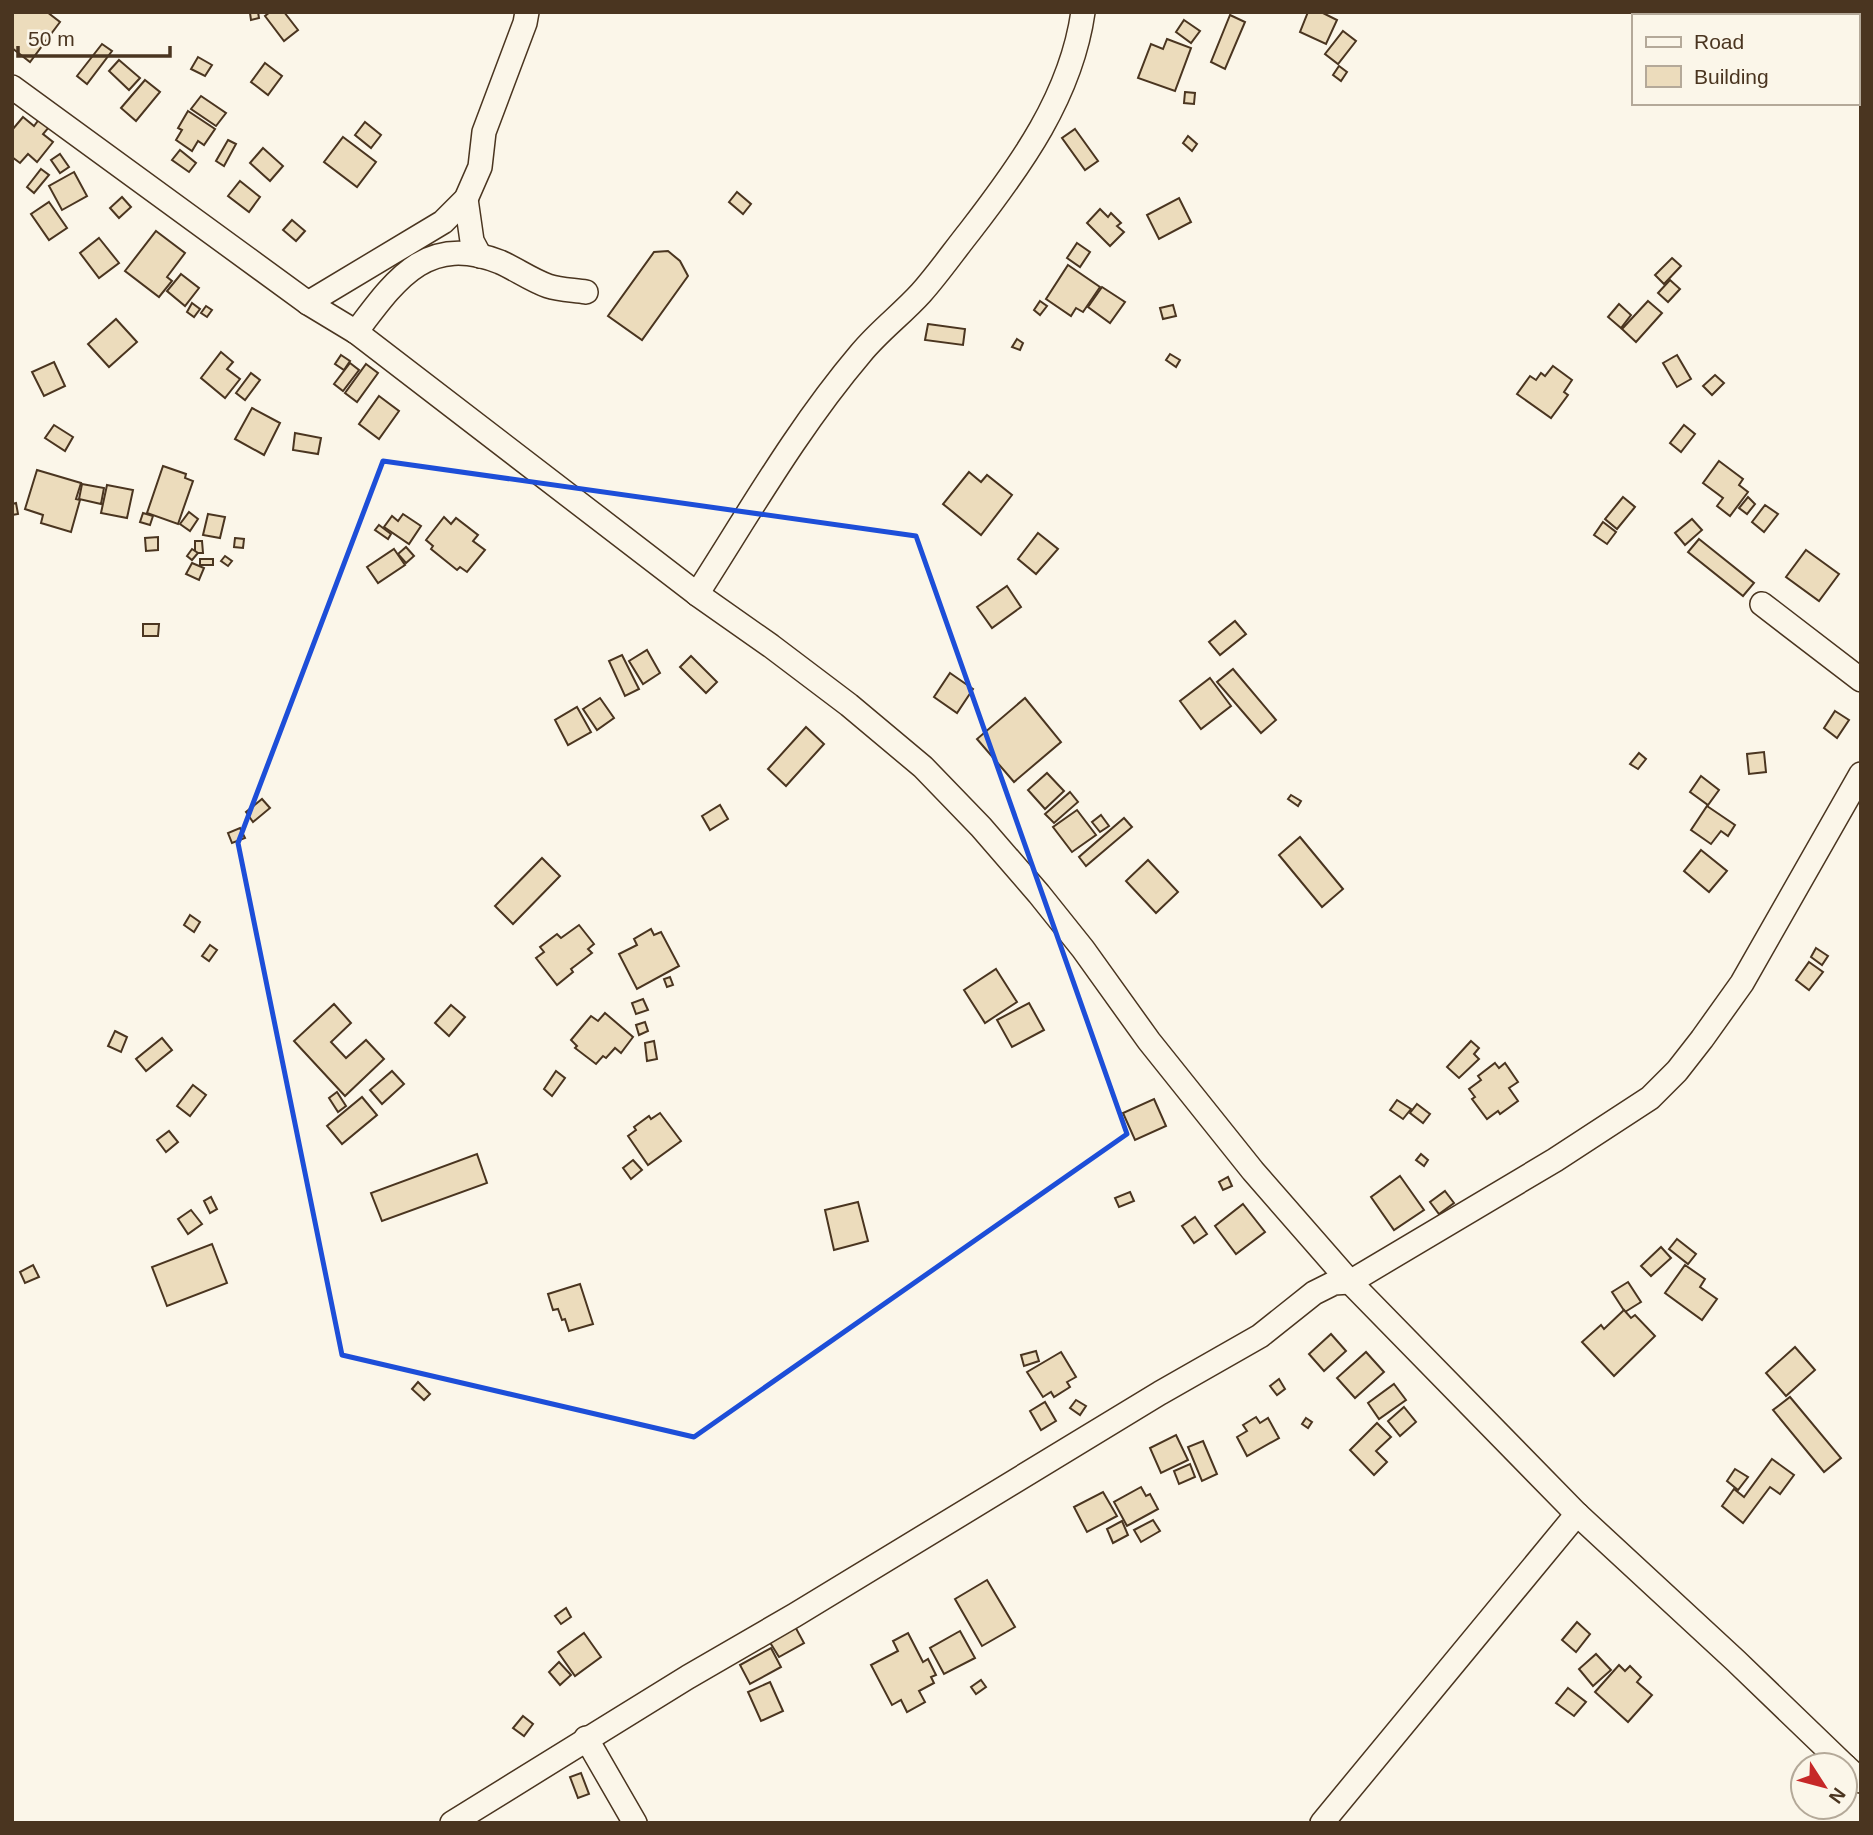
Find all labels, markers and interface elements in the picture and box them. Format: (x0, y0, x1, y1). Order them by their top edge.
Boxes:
scale bar (18, 14, 170, 58)
legend (1632, 14, 1859, 105)
text: 50 m (28, 27, 75, 50)
text: Road (1694, 30, 1744, 53)
text: Building (1694, 65, 1769, 88)
north arrow (1789, 1751, 1859, 1821)
text: N (1825, 1784, 1850, 1807)

